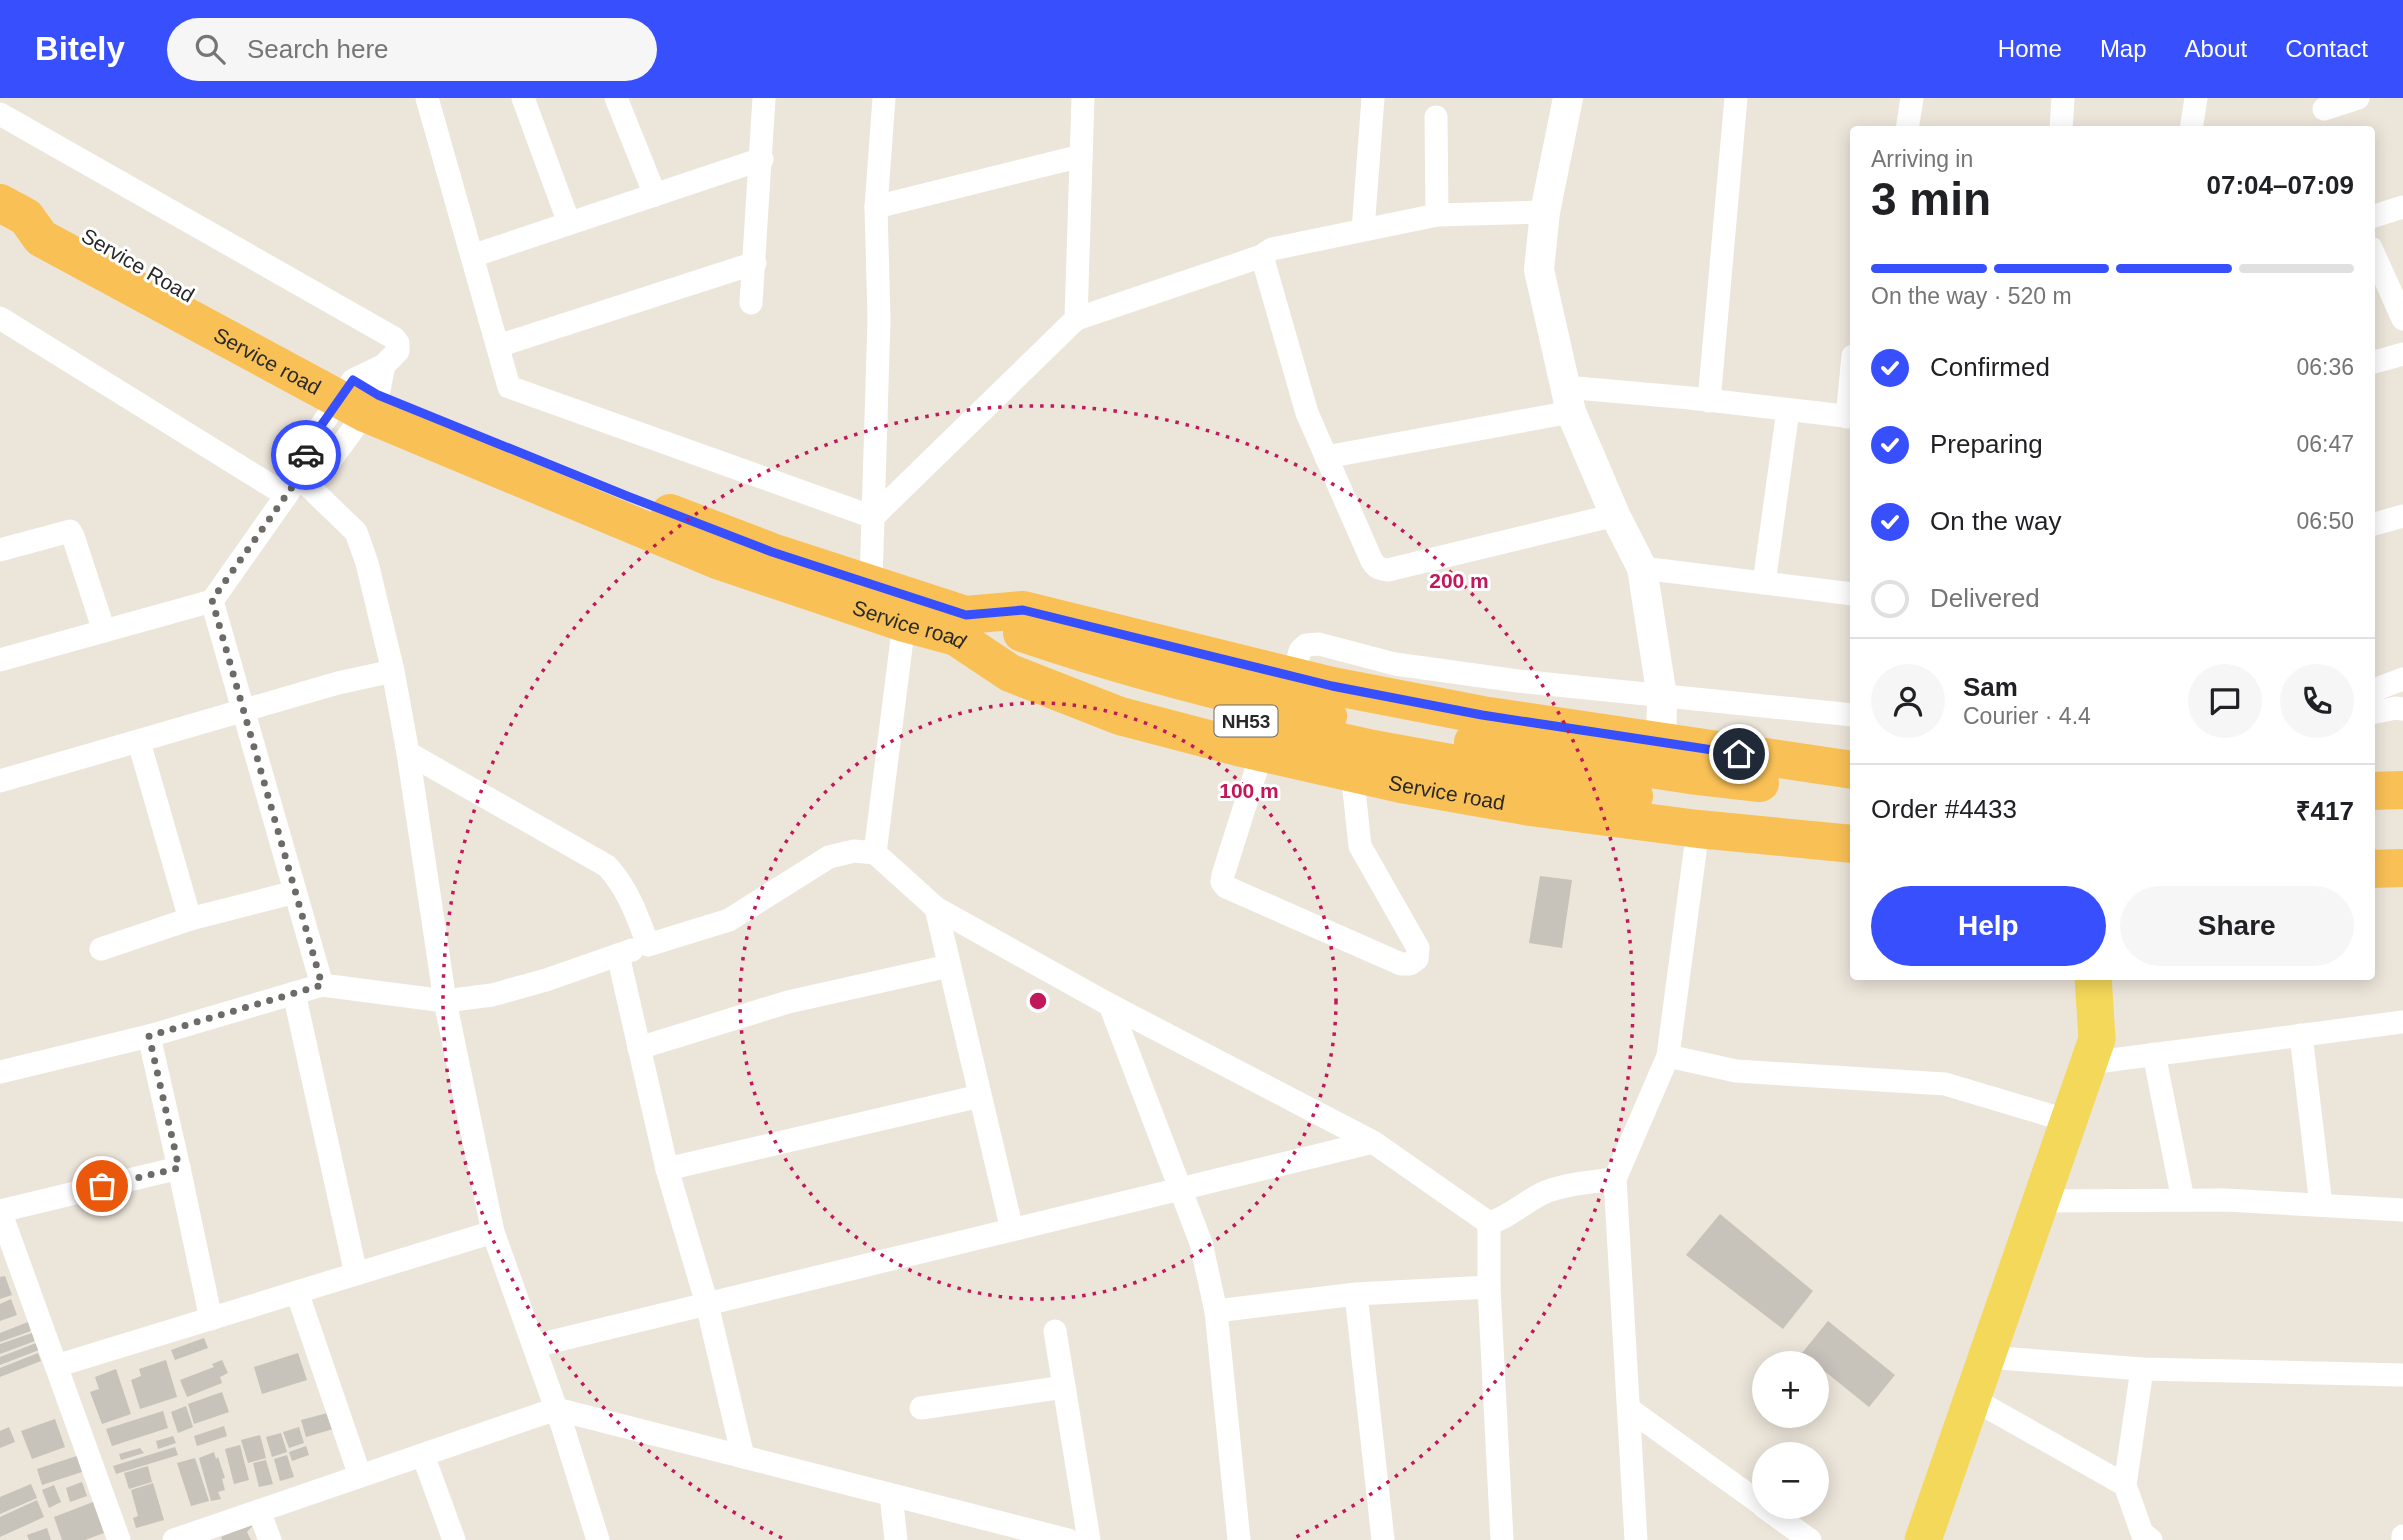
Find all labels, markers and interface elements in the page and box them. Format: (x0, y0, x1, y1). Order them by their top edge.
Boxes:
search box (167, 18, 657, 81)
text: Bitely (35, 30, 125, 67)
icon: search (191, 30, 229, 68)
text: Search here (247, 34, 389, 64)
text: Home (1998, 35, 2062, 62)
text: Map (2100, 35, 2147, 62)
text: About (2185, 35, 2247, 62)
text: Contact (2285, 35, 2368, 62)
text: Arriving in (1871, 146, 1973, 172)
text: 07:04–07:09 (2207, 170, 2354, 200)
text: 3 min (1871, 173, 1991, 225)
street label: Service Road (78, 224, 198, 306)
text: On the way · 520 m (1871, 283, 2072, 309)
street label: Service road (210, 322, 325, 399)
icon: check (1871, 349, 1909, 387)
text: Confirmed (1930, 352, 2050, 382)
text: 06:36 (2296, 354, 2354, 380)
courier (271, 420, 341, 490)
icon: check (1871, 426, 1909, 464)
text: Preparing (1930, 429, 2043, 459)
text: 06:47 (2296, 431, 2354, 457)
icon: car (287, 436, 325, 474)
icon: check (1871, 503, 1909, 541)
text: On the way (1930, 506, 2062, 536)
text: 06:50 (2296, 508, 2354, 534)
text: 200 m (1429, 569, 1489, 592)
text: Delivered (1930, 583, 2040, 613)
street label: Service road (850, 595, 971, 653)
button: person (1871, 664, 1945, 738)
button: chat (2188, 664, 2262, 738)
button: phone (2280, 664, 2354, 738)
text: Sam (1963, 672, 2018, 702)
text: Courier · 4.4 (1963, 703, 2091, 729)
road number: NH53 (1214, 706, 1278, 736)
pin (1709, 724, 1769, 784)
icon: home (1720, 735, 1758, 773)
street label: Service road (1386, 770, 1507, 814)
text: 100 m (1219, 779, 1279, 802)
text: Order #4433 (1871, 794, 2017, 824)
text: ₹417 (2296, 796, 2354, 826)
button: Help (1871, 886, 2106, 966)
button: Share (2120, 886, 2354, 966)
centre of rings (1026, 989, 1050, 1013)
pin (72, 1156, 132, 1216)
icon: bag (83, 1167, 121, 1205)
map controls (1752, 1351, 1829, 1519)
button: + (1752, 1351, 1829, 1428)
button: − (1752, 1442, 1829, 1519)

